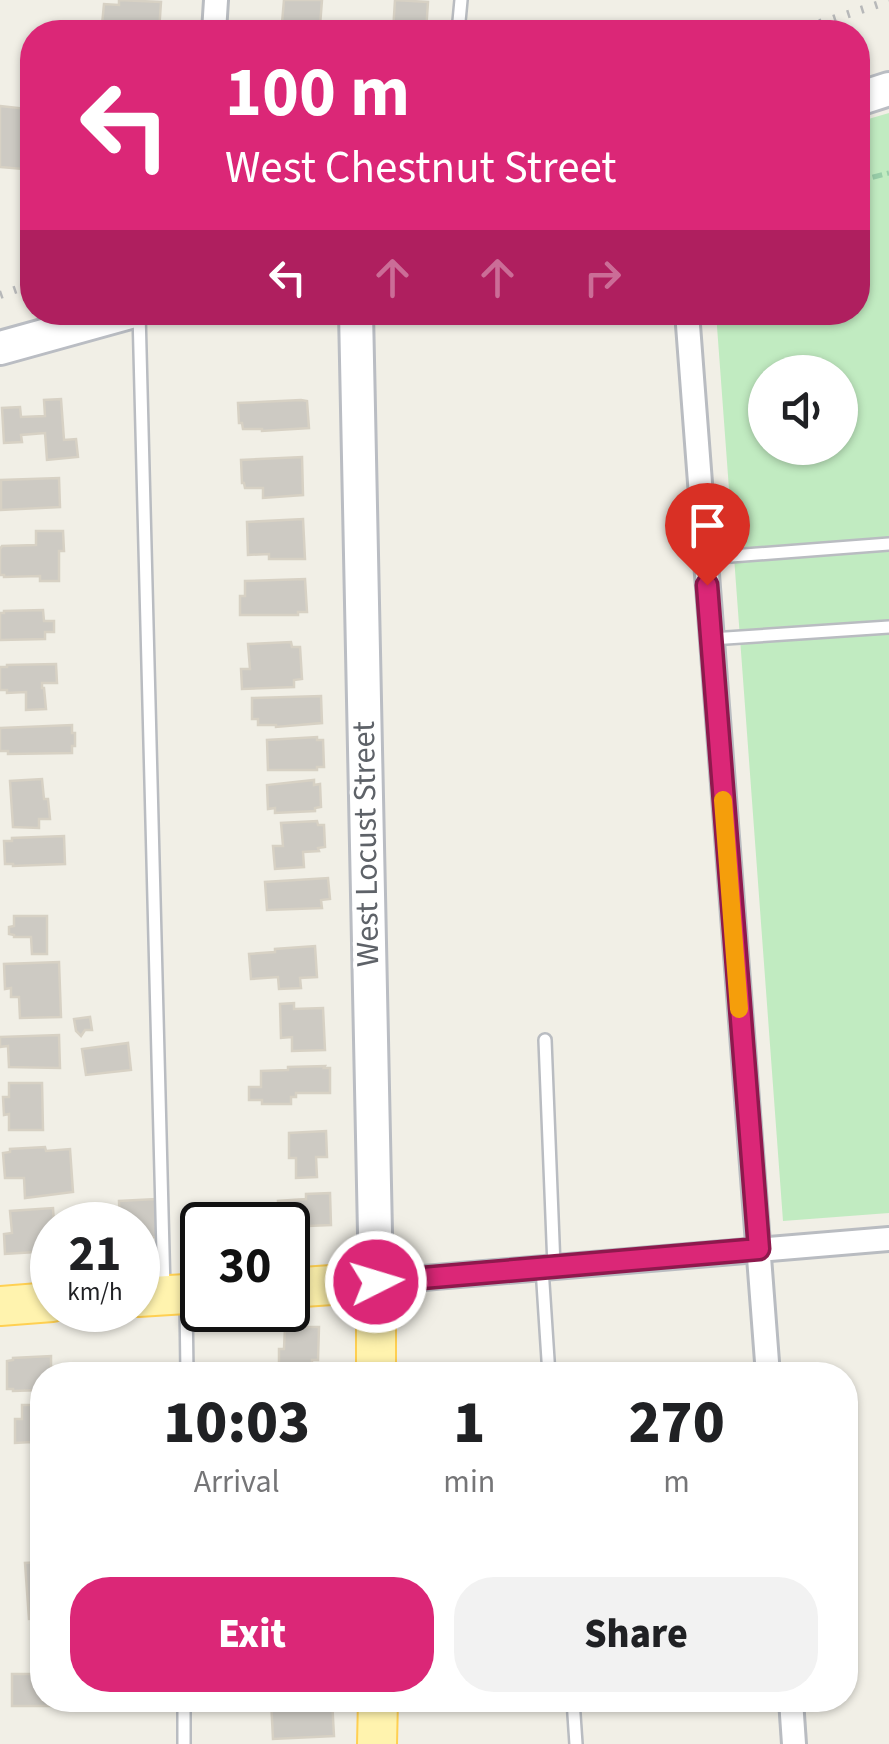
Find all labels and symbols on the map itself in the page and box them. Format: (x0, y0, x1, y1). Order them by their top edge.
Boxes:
pin (665, 483, 750, 586)
street label: West Locust Street (341, 721, 391, 967)
speed limit sign: 30 (180, 1202, 310, 1332)
position arrow (324, 1230, 428, 1334)

